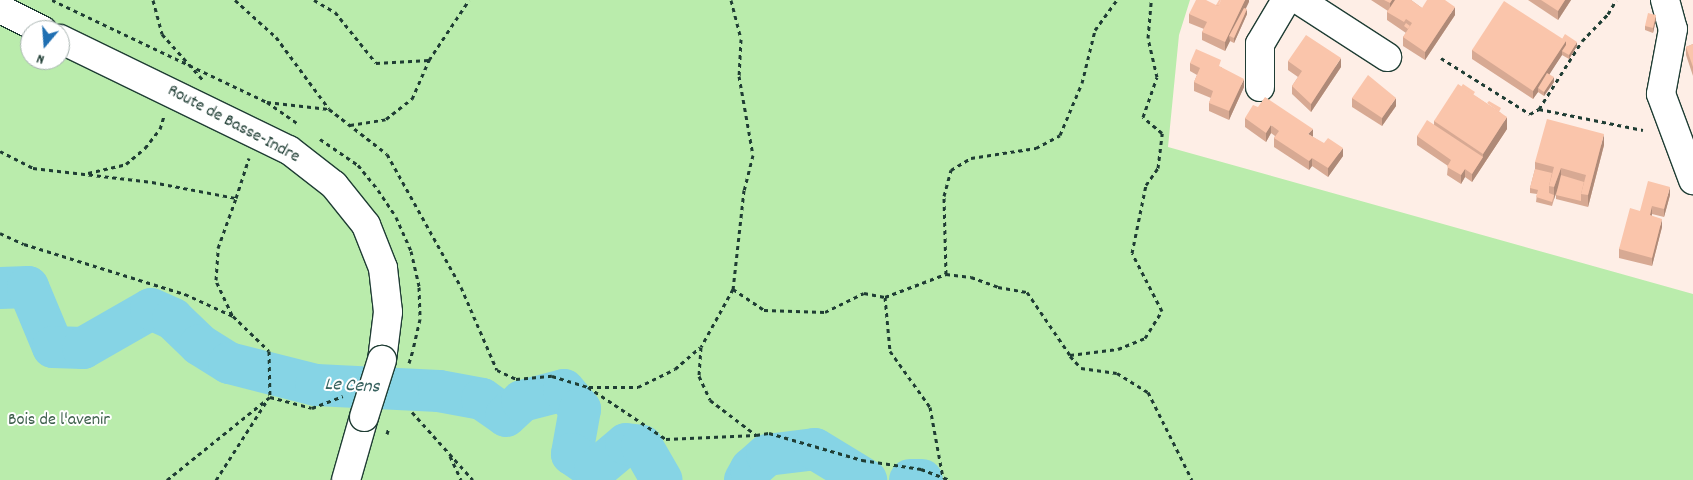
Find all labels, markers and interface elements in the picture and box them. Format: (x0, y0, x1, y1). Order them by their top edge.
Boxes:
north arrow (20, 20, 70, 70)
text: N (34, 48, 47, 69)
street label: Route de Basse-Indre (163, 81, 303, 169)
water label: Le Cens (324, 374, 380, 400)
park label: Bois de l'avenir (8, 410, 110, 432)

